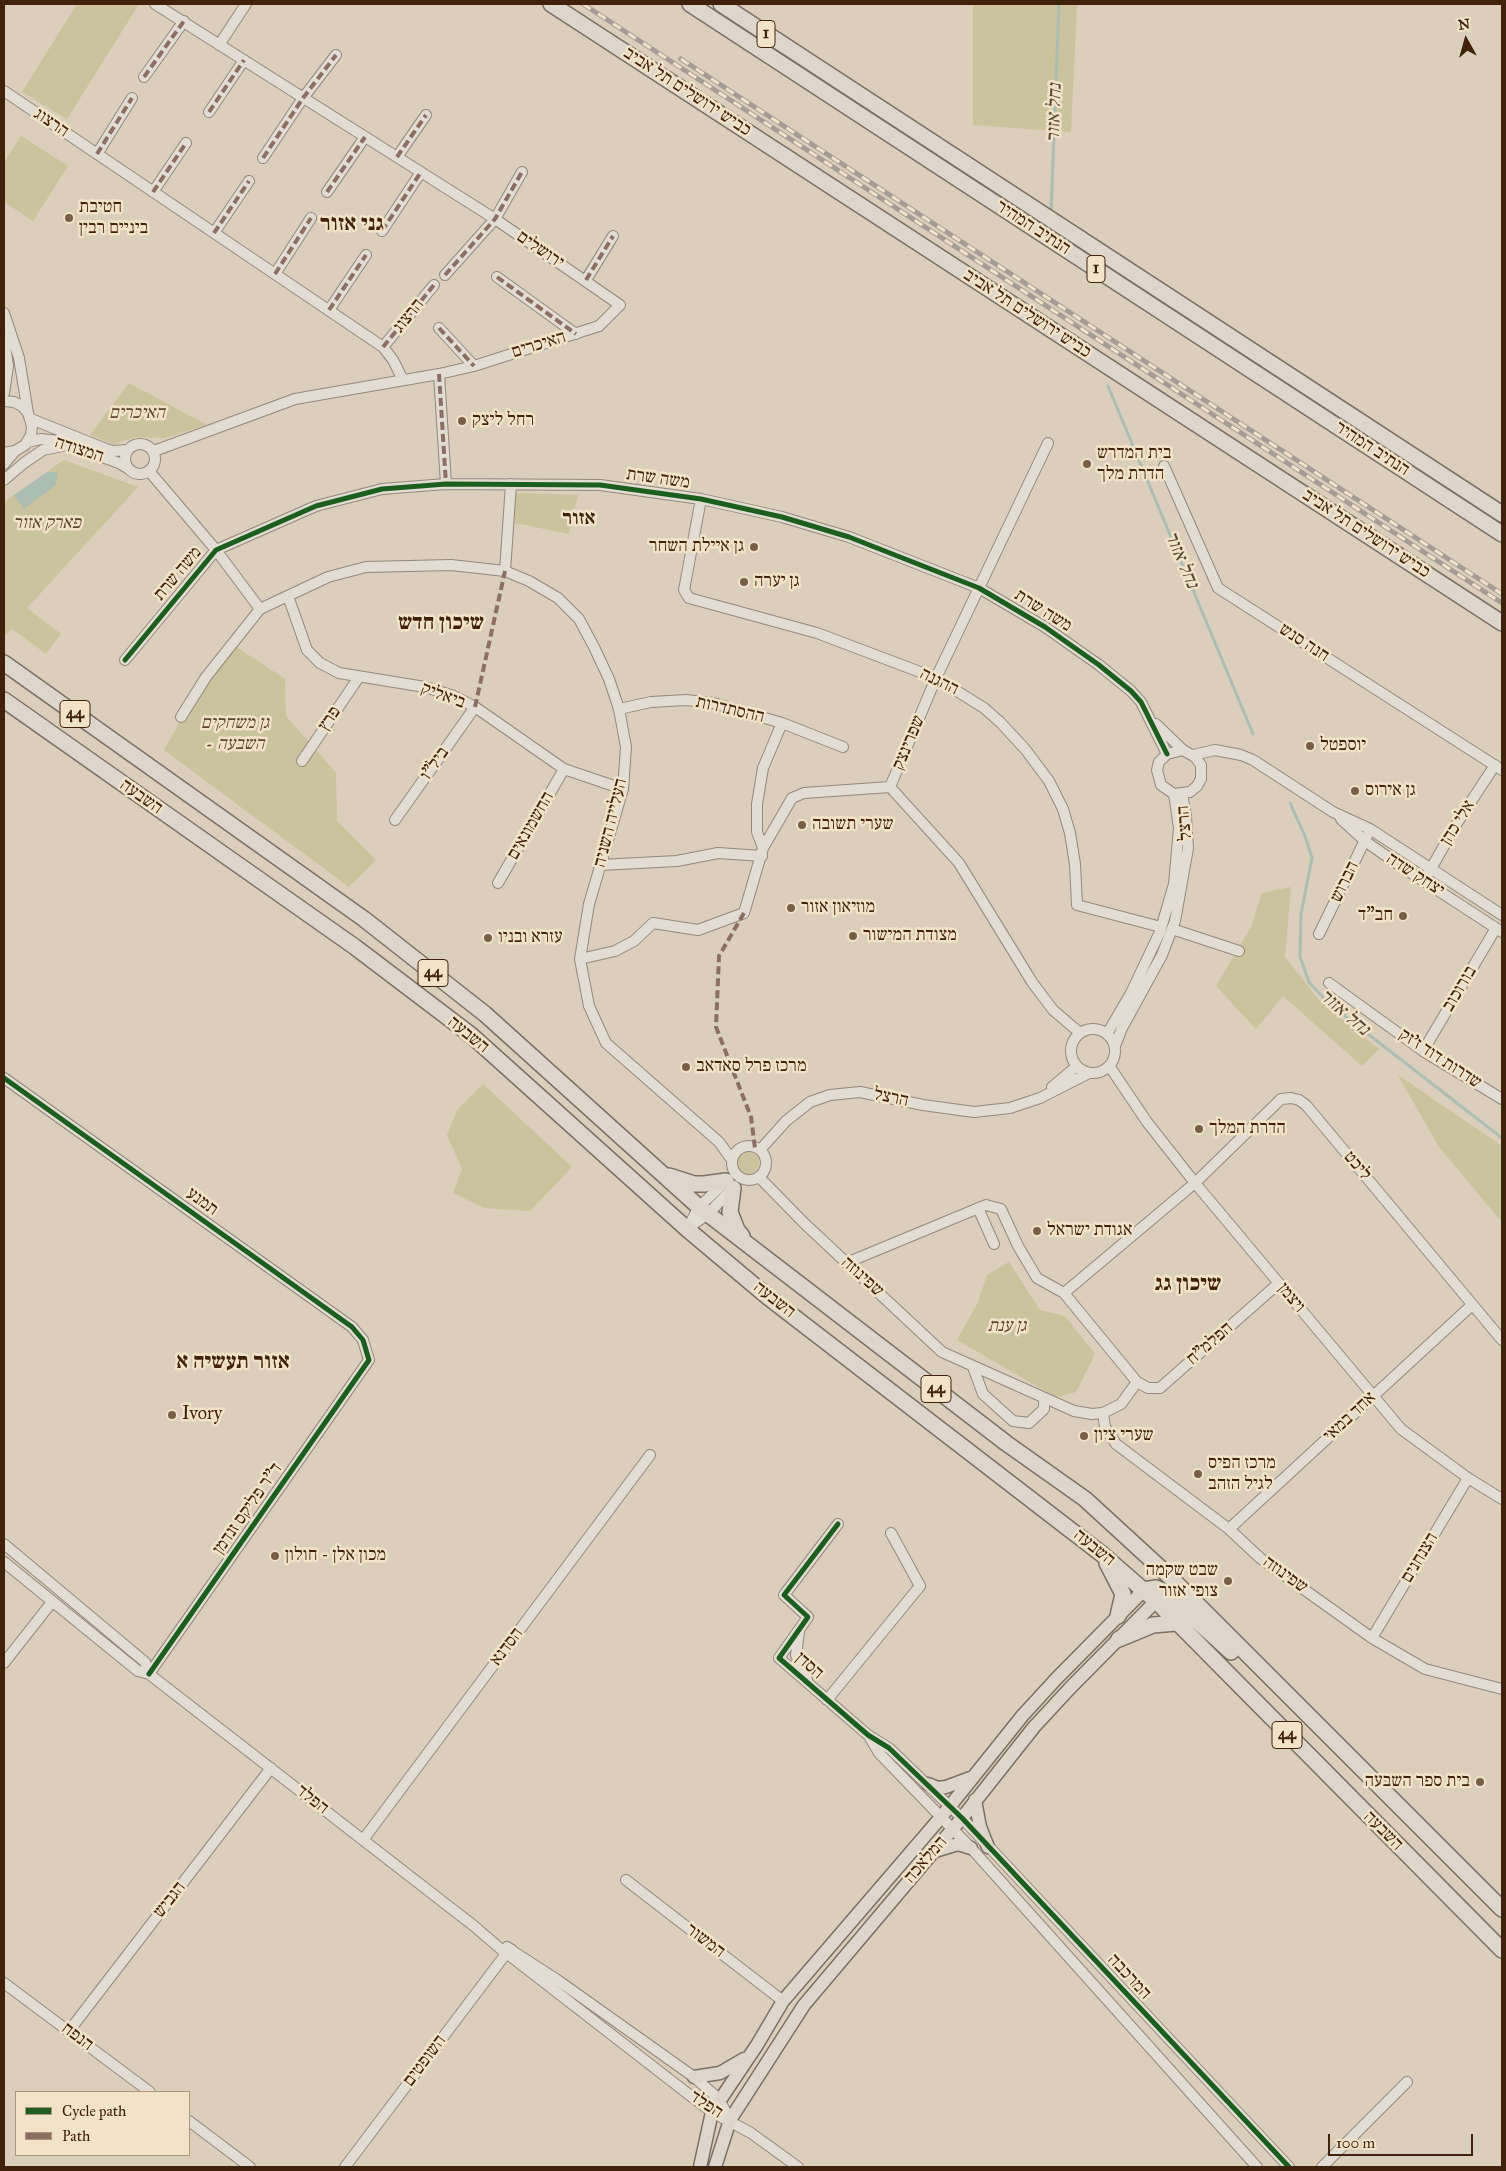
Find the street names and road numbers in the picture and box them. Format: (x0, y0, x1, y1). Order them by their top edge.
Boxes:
road number: 1 (757, 20, 775, 48)
street label: כביש ירושלים תל אביב (619, 43, 755, 141)
street label: הרצוג (29, 103, 73, 143)
street label: הנתיב המהיר (992, 196, 1074, 260)
street label: ירושלים (512, 226, 568, 274)
road number: 1 (1087, 255, 1105, 282)
street label: כביש ירושלים תל אביב (959, 265, 1095, 363)
street label: הרצוג (389, 295, 429, 337)
street label: האיכרים (509, 327, 569, 363)
street label: הנתיב המהיר (1331, 417, 1413, 481)
street label: המצודה (52, 432, 106, 468)
street label: משה שרת (625, 464, 691, 494)
street label: כביש ירושלים תל אביב (1298, 485, 1434, 583)
street label: משה שרת (149, 543, 207, 605)
street label: משה שרת (1010, 585, 1076, 637)
street label: חנה סנש (1275, 619, 1333, 667)
street label: ההגנה (916, 663, 962, 701)
street label: ביאליק (418, 678, 468, 714)
street label: ההסתדרות (693, 692, 767, 728)
road number: 44 (60, 701, 90, 728)
street label: פרץ (314, 702, 346, 736)
street label: שפרינצק (888, 712, 930, 774)
street label: ביל"ו (416, 743, 454, 785)
street label: השבעה (115, 775, 167, 819)
street label: העלייה השניה (589, 776, 633, 870)
street label: החשמונאים (503, 788, 559, 864)
street label: אלי כהן (1436, 796, 1480, 850)
street label: הרצל (1173, 804, 1197, 842)
street label: יצחק שדה (1382, 848, 1448, 902)
street label: הברוש (1326, 858, 1364, 906)
road number: 44 (418, 960, 448, 986)
street label: בורוכוב (1438, 962, 1482, 1016)
street label: השבעה (443, 1012, 493, 1058)
street label: שדרות דוד ז'זק (1395, 1024, 1485, 1094)
street label: הרצל (871, 1084, 911, 1112)
street label: ליכט (1339, 1147, 1375, 1185)
street label: תמנע (182, 1183, 222, 1221)
street label: שפינוזה (836, 1252, 888, 1302)
street label: השבעה (749, 1277, 799, 1323)
street label: ויצמן (1272, 1279, 1310, 1317)
street label: הפלמ"ח (1182, 1318, 1238, 1370)
road number: 44 (921, 1376, 951, 1402)
street label: אחד במאי (1319, 1387, 1381, 1447)
street label: ד''ר פליקס זנדמן (209, 1459, 287, 1559)
street label: השבעה (1069, 1525, 1119, 1571)
street label: הצנחנים (1397, 1529, 1443, 1587)
street label: שפינוזה (1258, 1552, 1312, 1598)
street label: הסדנא (486, 1624, 528, 1670)
street label: הסדן (790, 1648, 828, 1684)
road number: 44 (1272, 1722, 1302, 1748)
street label: הפלד (291, 1781, 333, 1819)
street label: השבעה (1359, 1807, 1407, 1855)
street label: המלאכה (900, 1832, 952, 1888)
street label: הגביש (149, 1877, 191, 1923)
street label: המשור (681, 1919, 729, 1963)
street label: המרכבה (1102, 1950, 1156, 2004)
street label: הנפח (57, 2018, 97, 2056)
street label: השופטים (399, 2031, 451, 2091)
street label: הפלד (685, 2086, 727, 2124)

